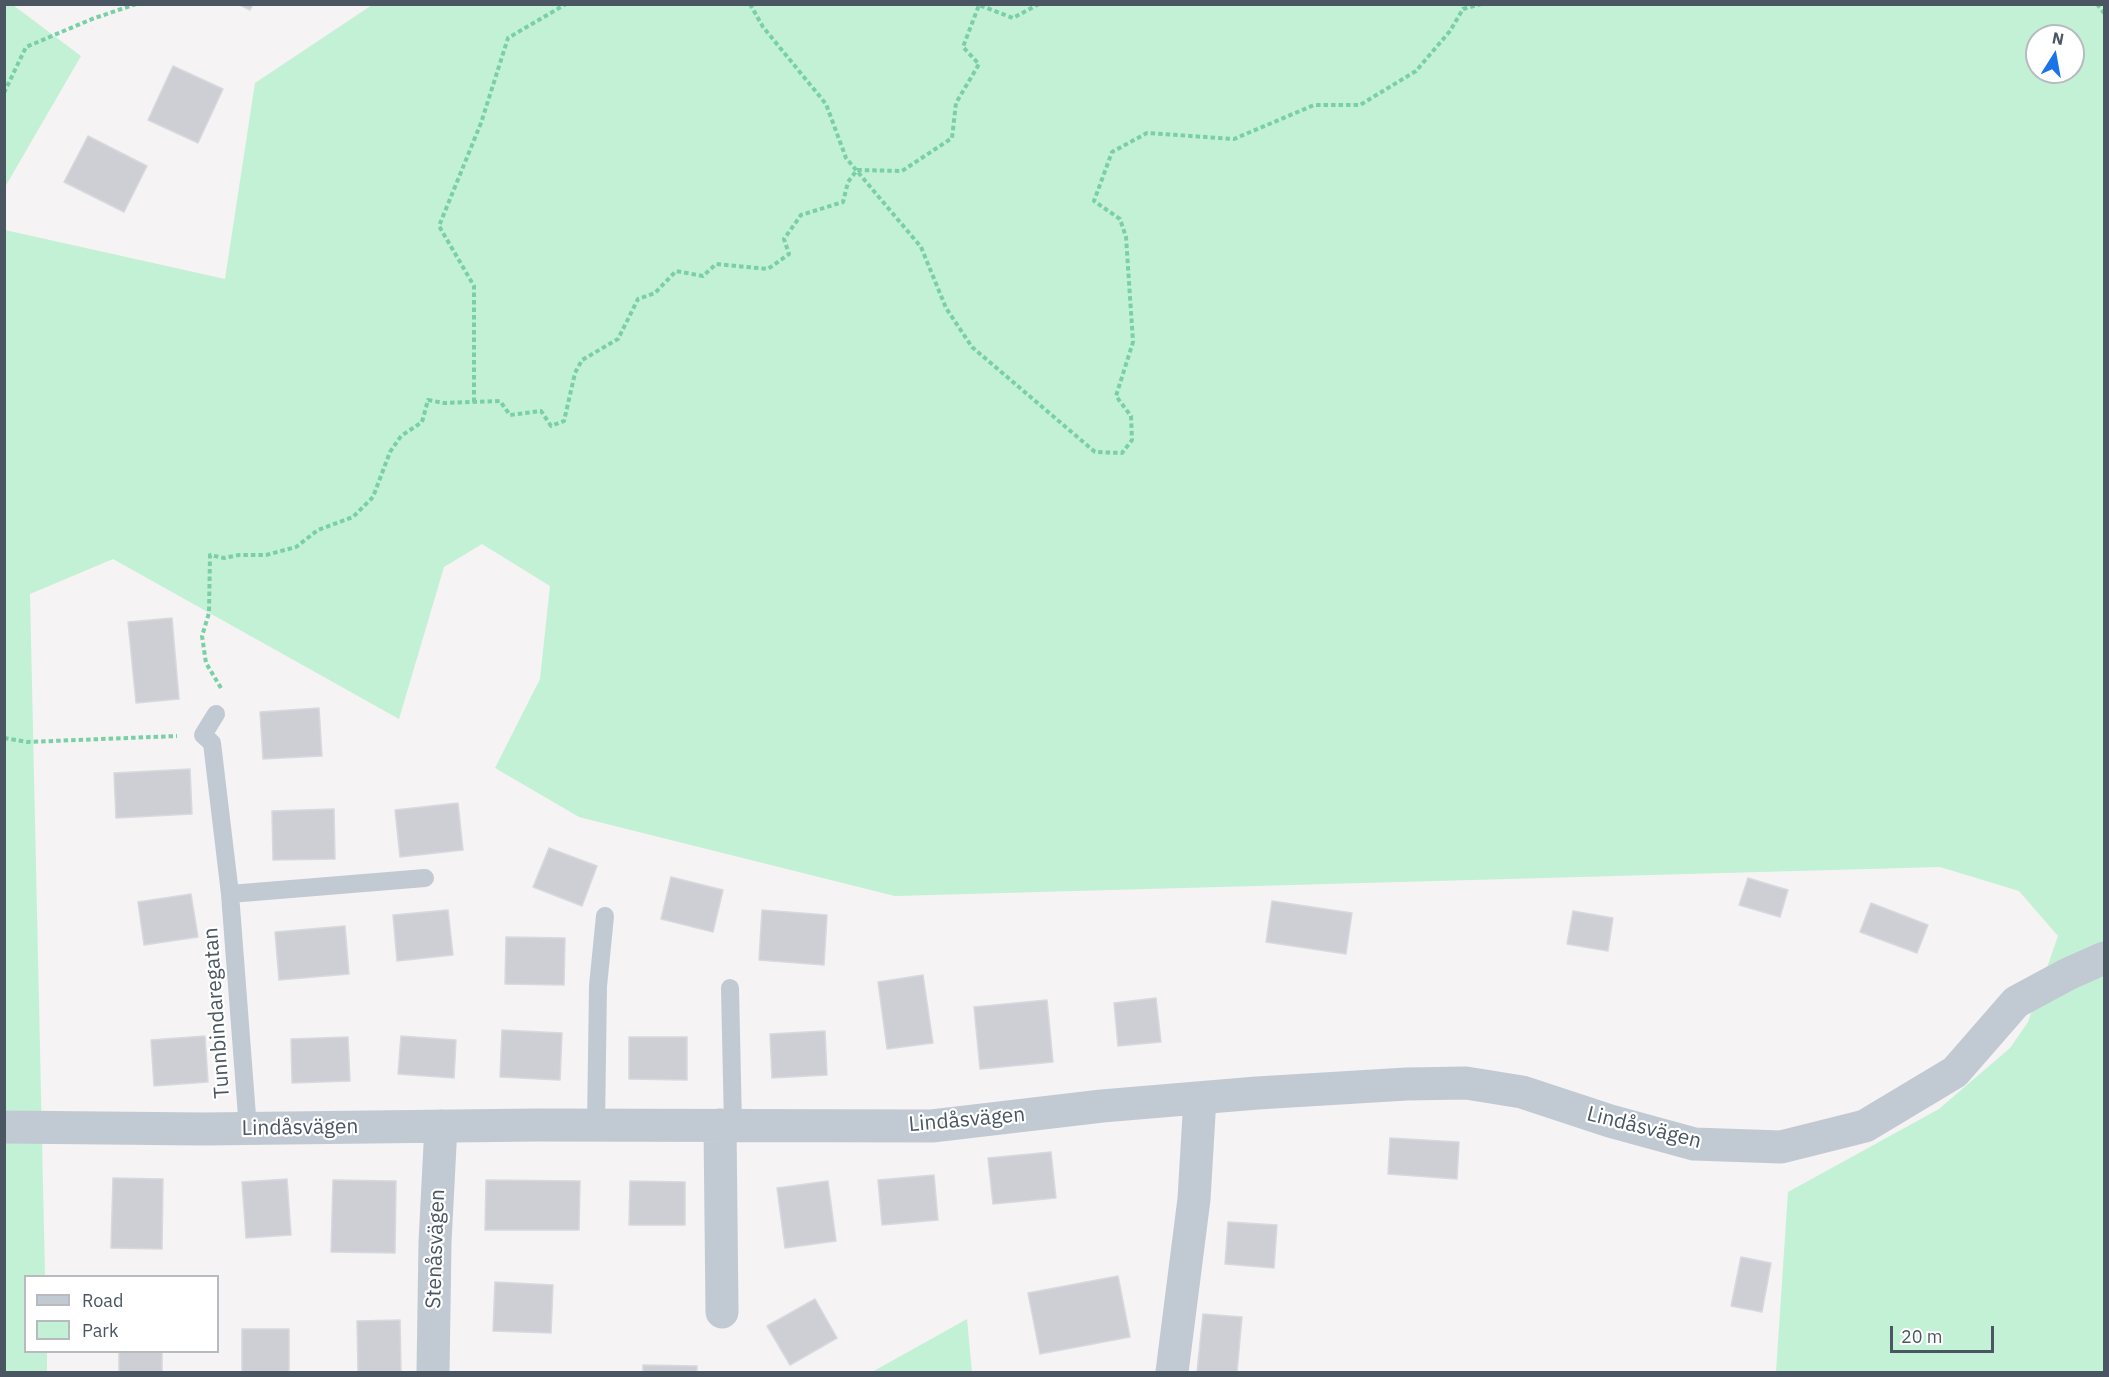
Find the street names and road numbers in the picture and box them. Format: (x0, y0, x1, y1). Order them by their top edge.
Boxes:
street label: Tunnbindaregatan (198, 927, 236, 1099)
street label: Lindåsvägen (908, 1102, 1026, 1138)
street label: Lindåsvägen (1584, 1102, 1704, 1154)
street label: Lindåsvägen (241, 1114, 359, 1142)
street label: Stenåsvägen (421, 1189, 451, 1309)

